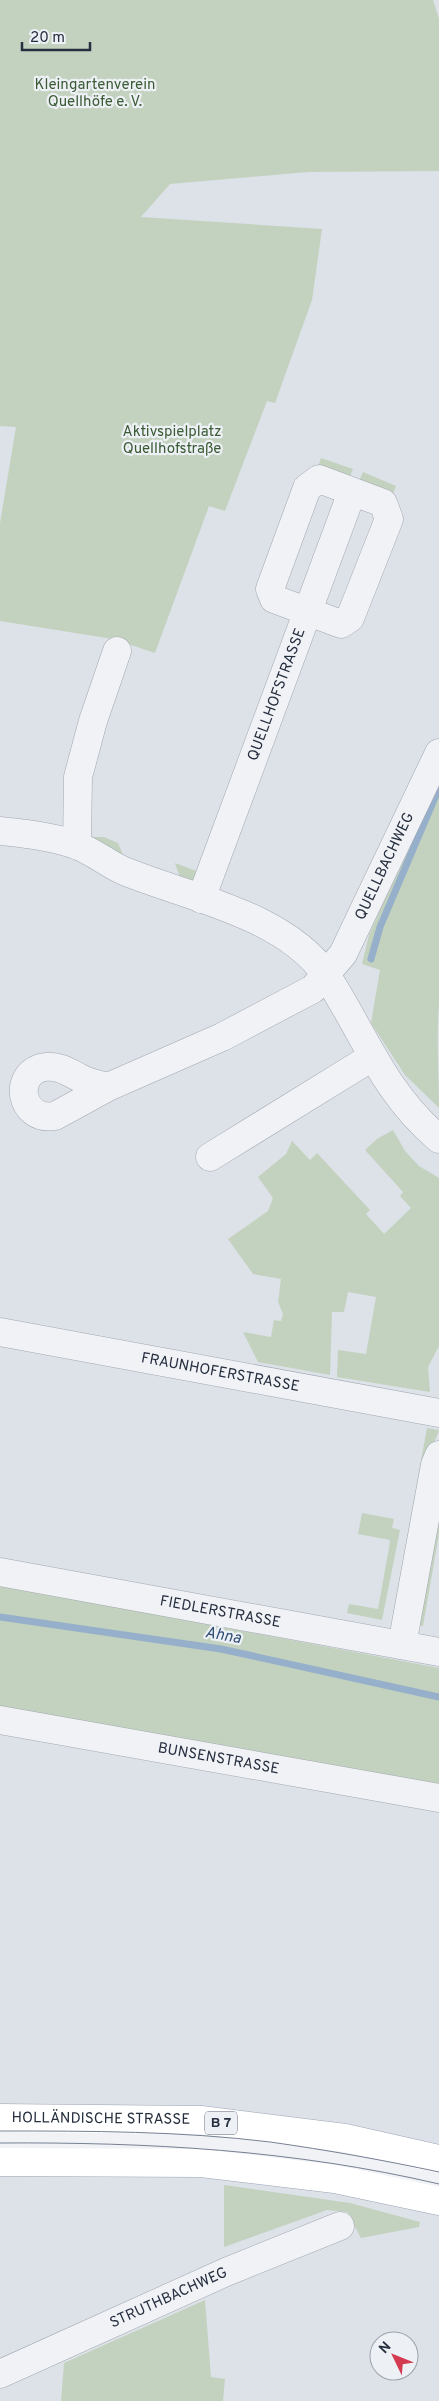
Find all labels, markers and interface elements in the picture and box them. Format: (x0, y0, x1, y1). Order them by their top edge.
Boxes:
scale bar (22, 20, 90, 52)
text: 20 m (30, 29, 65, 48)
park label: Kleingartenverein Quellhöfe e. V. (35, 76, 155, 112)
park label: Aktivspielplatz Quellhofstraße (122, 423, 222, 459)
street label: QUELLHOFSTRASSE (244, 626, 310, 764)
street label: QUELLBACHWEG (351, 809, 419, 923)
street label: FRAUNHOFERSTRASSE (139, 1349, 301, 1397)
street label: FIEDLERSTRASSE (158, 1592, 282, 1632)
water label: Ahna (203, 1623, 243, 1649)
street label: BUNSENSTRASSE (156, 1739, 281, 1779)
street label: HOLLÄNDISCHE STRASSE (12, 2108, 190, 2129)
road number: B 7 (205, 2112, 237, 2134)
street label: STRUTHBACHWEG (107, 2263, 230, 2333)
north arrow (369, 2331, 419, 2381)
text: N (376, 2339, 395, 2358)

